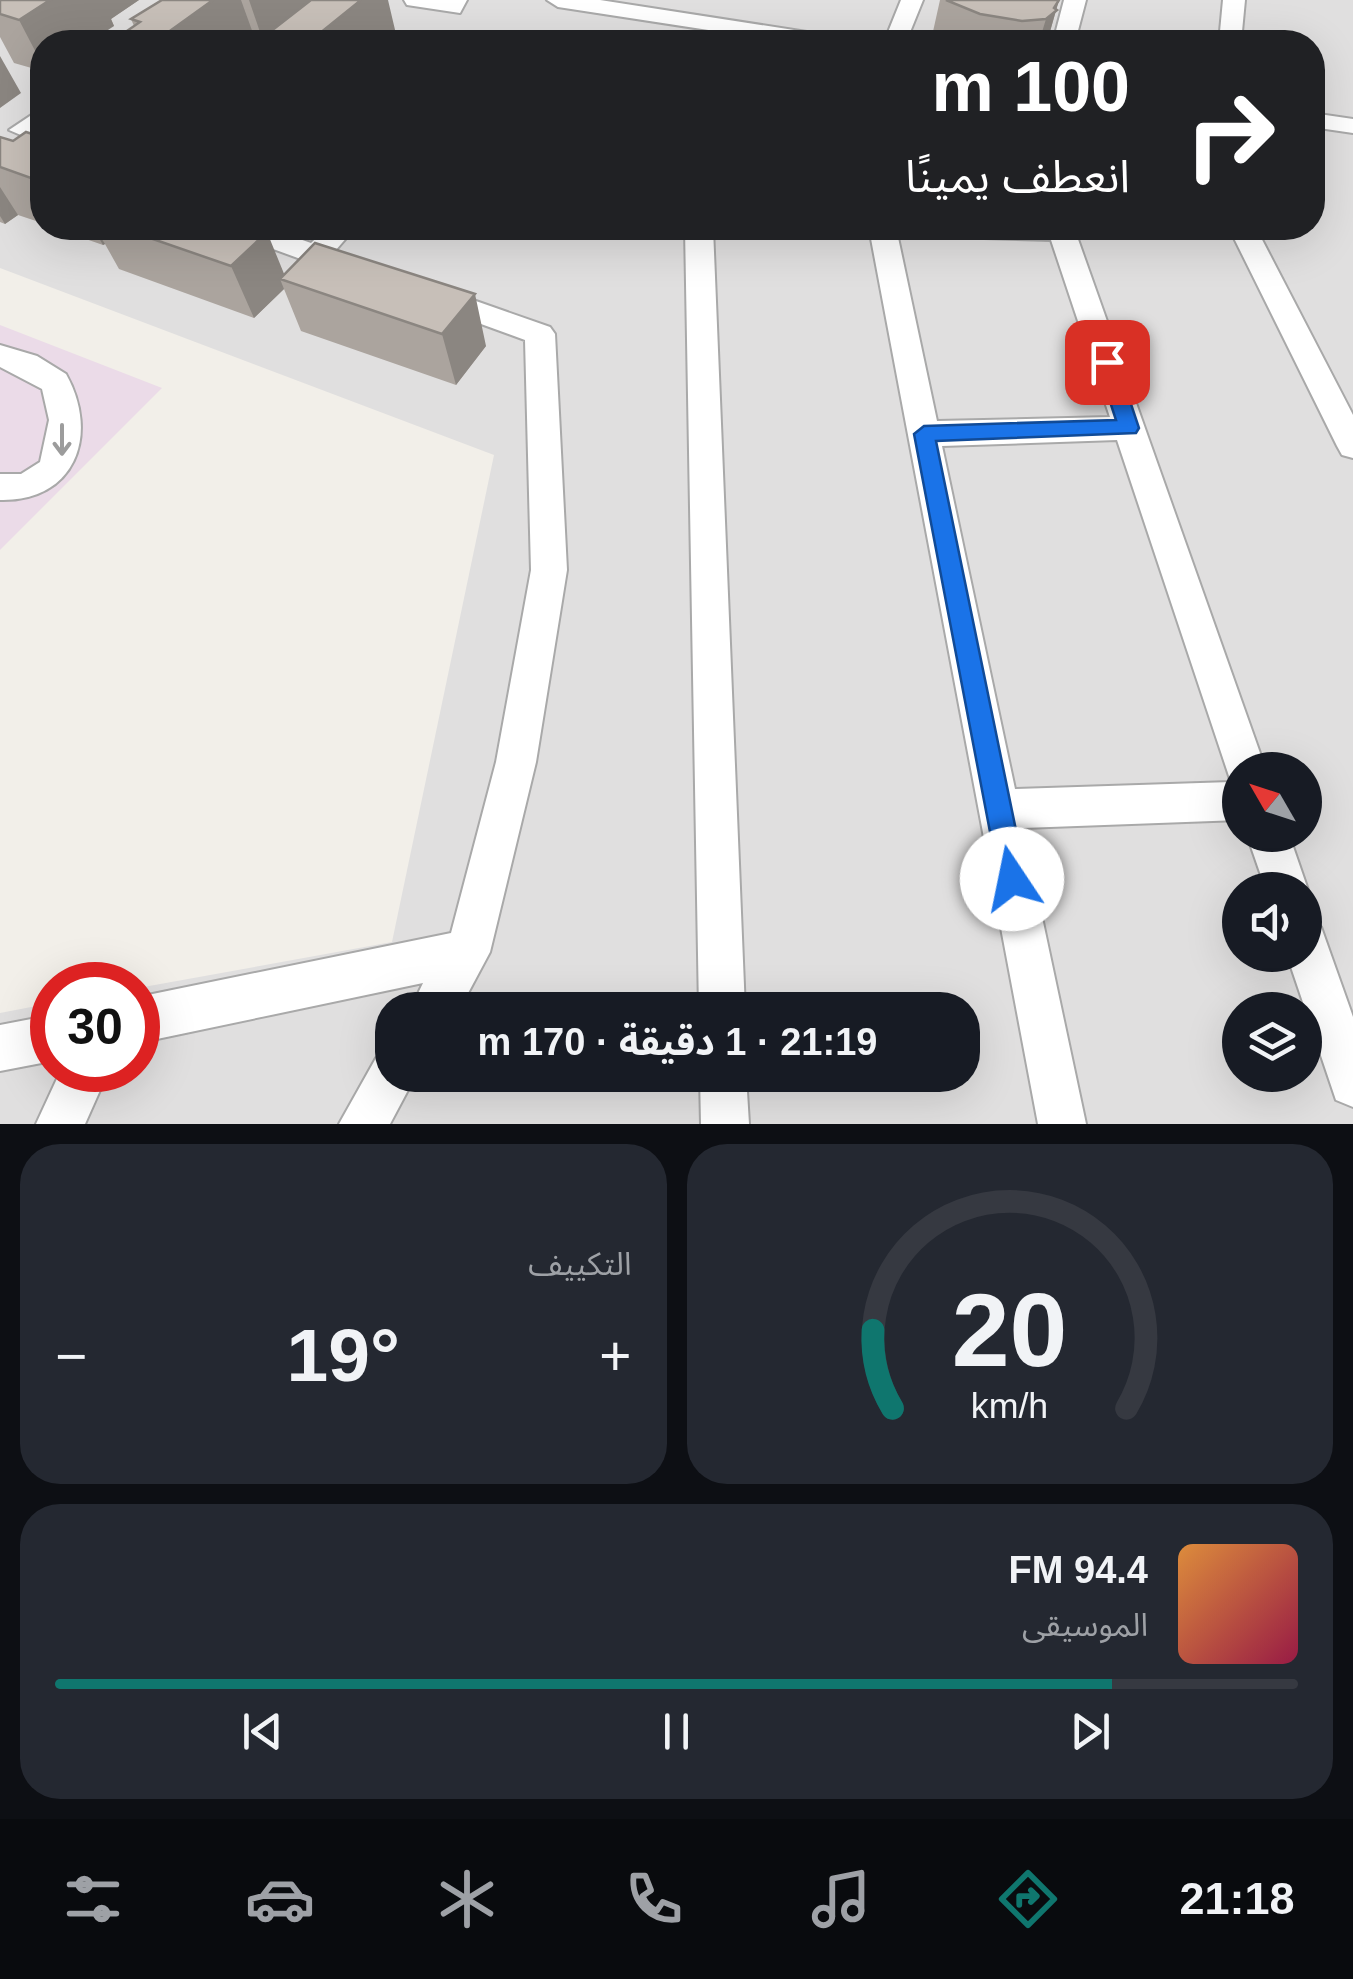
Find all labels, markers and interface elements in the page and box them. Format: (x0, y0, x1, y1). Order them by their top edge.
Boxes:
text: 100 m (932, 48, 1130, 126)
icon: right (1165, 70, 1295, 200)
text: انعطف يمينًا (905, 151, 1130, 202)
pin (1065, 320, 1150, 405)
icon: arrive (1080, 335, 1135, 390)
one-way arrow (52, 423, 72, 456)
north arrow (1222, 752, 1322, 852)
map controls (1222, 752, 1322, 1092)
position arrow (960, 827, 1064, 931)
button: sound (1222, 872, 1322, 972)
speed limit sign: 30 (30, 962, 160, 1092)
button: layers (1222, 992, 1322, 1092)
text: 21:19 · 1 دقيقة · 170 m (478, 1021, 877, 1063)
text: التكييف (528, 1246, 632, 1282)
text: 20 (952, 1272, 1068, 1388)
text: 19° (287, 1313, 400, 1397)
text: − (55, 1325, 87, 1387)
text: + (599, 1325, 631, 1387)
text: km/h (971, 1386, 1048, 1426)
text: 94.4 FM (1009, 1549, 1148, 1591)
text: الموسيقى (1022, 1607, 1148, 1643)
icon: previous (235, 1704, 290, 1759)
icon: pause (649, 1704, 704, 1759)
icon: next (1063, 1704, 1118, 1759)
icon: filters (58, 1864, 128, 1934)
icon: car (245, 1864, 315, 1934)
icon: climate (432, 1864, 502, 1934)
icon: phone (619, 1864, 689, 1934)
icon: music (806, 1864, 876, 1934)
icon: directions (993, 1864, 1063, 1934)
text: 21:18 (1179, 1873, 1295, 1924)

